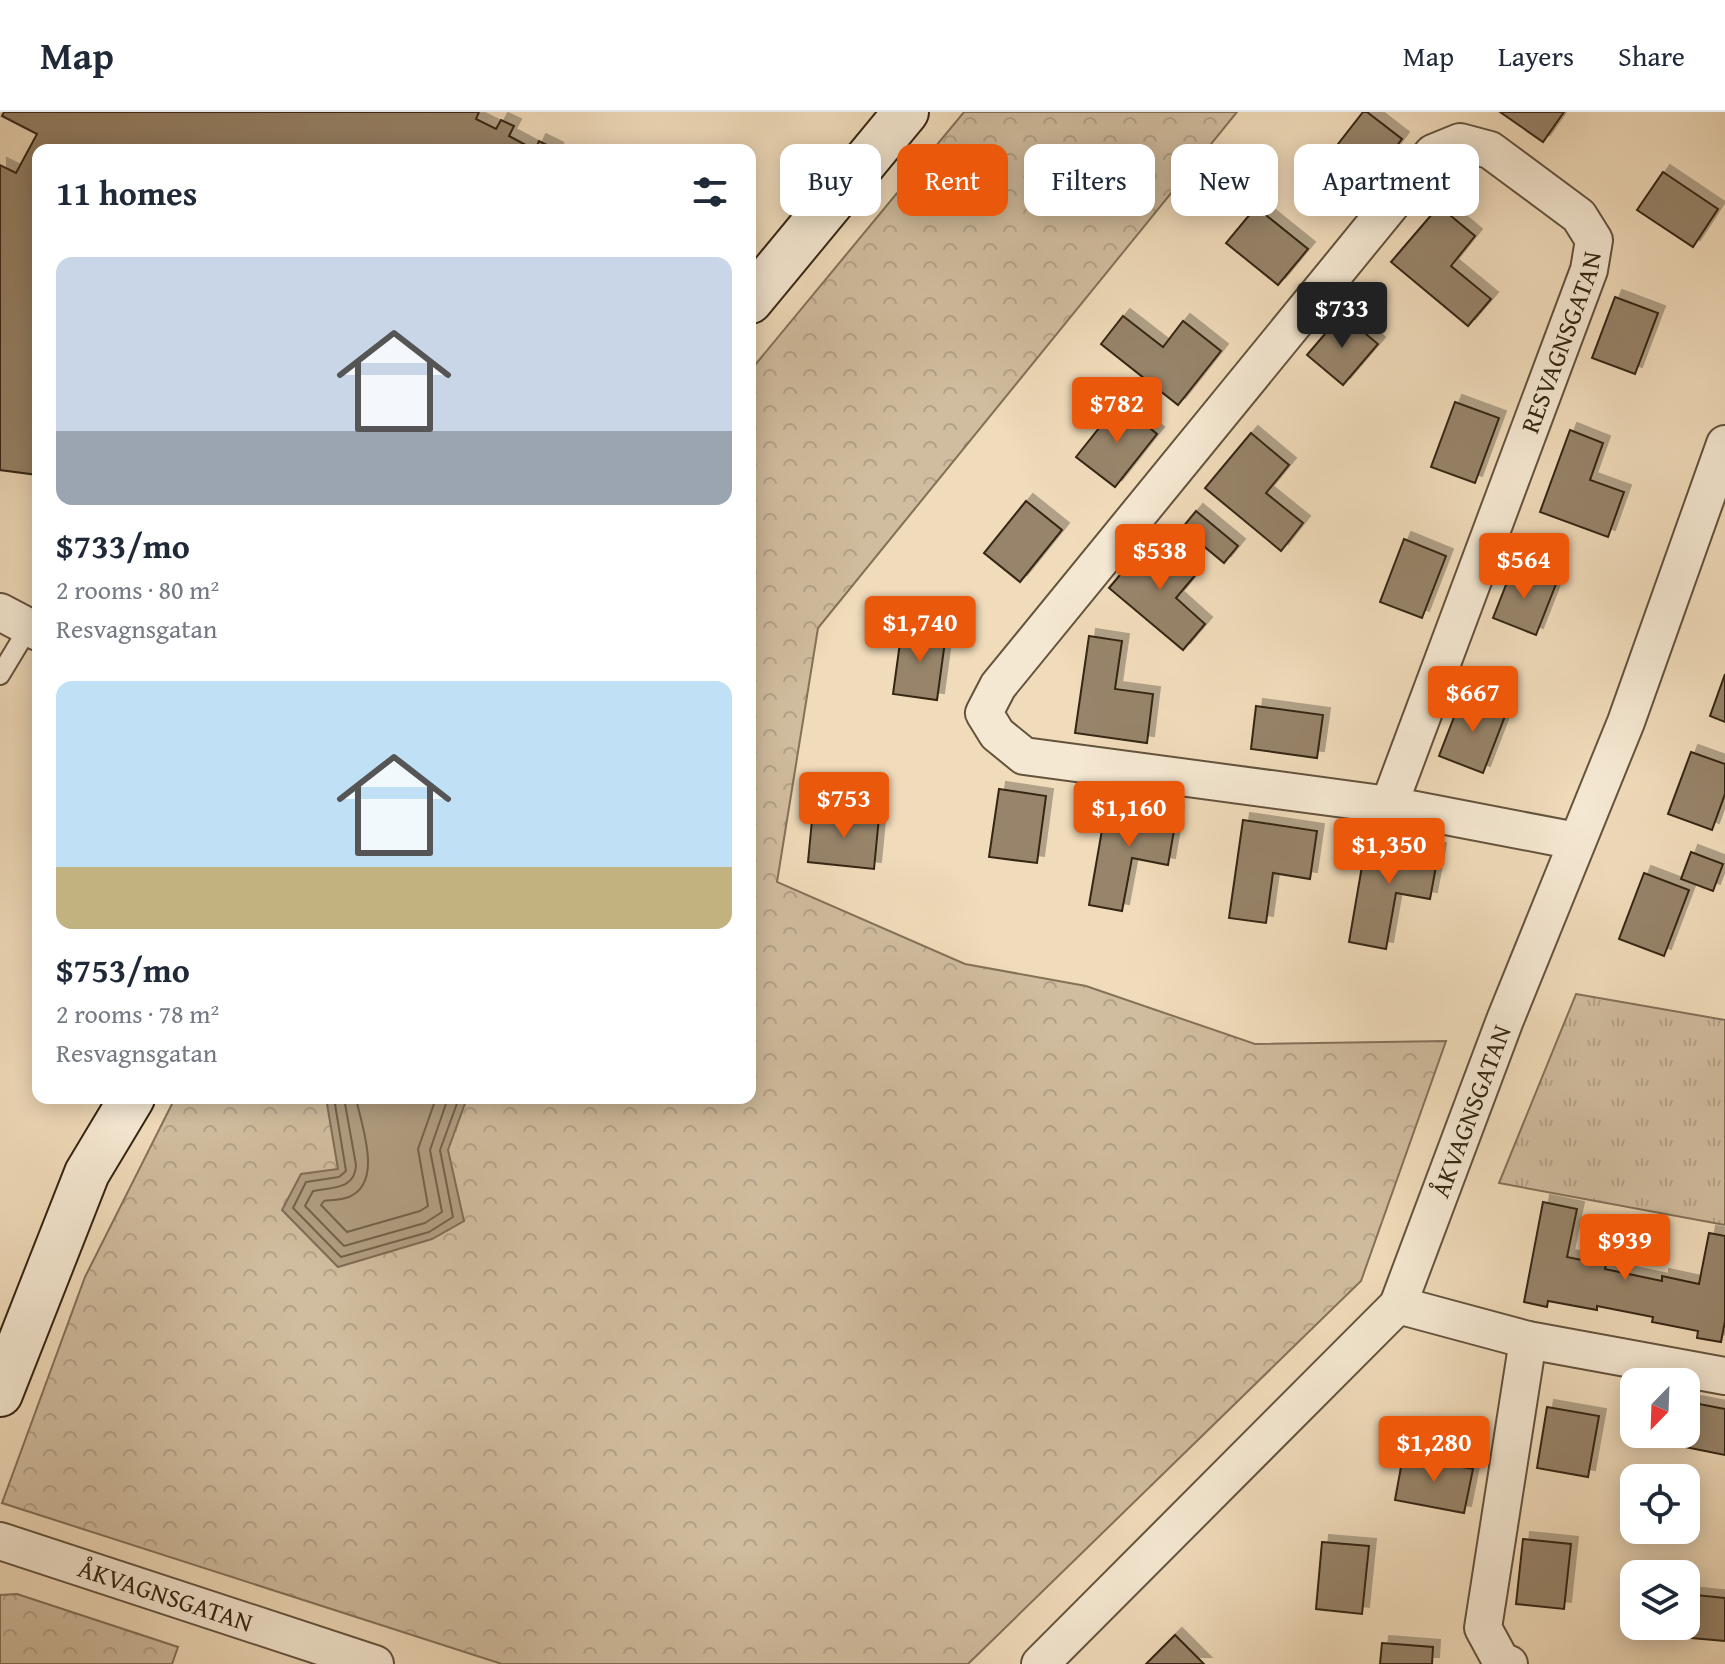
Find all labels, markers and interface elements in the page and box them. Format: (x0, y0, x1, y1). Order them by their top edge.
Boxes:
text: Map (40, 27, 114, 83)
text: Map (1403, 35, 1454, 76)
text: Layers (1498, 35, 1574, 76)
text: Share (1618, 35, 1685, 76)
chip: Buy (780, 144, 881, 216)
chip: Rent (897, 144, 1008, 216)
chip: Filters (1024, 144, 1155, 216)
chip: New (1171, 144, 1278, 216)
chip: Apartment (1294, 144, 1479, 216)
text: 11 homes (56, 168, 197, 217)
icon: filters (688, 170, 732, 214)
street label: RESVAGNSGATAN (1510, 248, 1611, 439)
pin: $733 (1295, 282, 1389, 350)
text: $733 (1315, 288, 1369, 327)
icon: home (322, 309, 466, 453)
pin: $782 (1070, 377, 1164, 445)
text: $782 (1090, 383, 1144, 422)
text: $733/mo (56, 521, 190, 570)
pin: $538 (1113, 524, 1207, 592)
text: $538 (1133, 530, 1187, 569)
pin: $564 (1477, 533, 1571, 601)
text: $564 (1497, 539, 1551, 578)
text: 2 rooms · 80 m² (56, 570, 219, 609)
pin: $1,740 (855, 596, 985, 664)
text: $1,740 (883, 602, 957, 641)
text: Resvagnsgatan (56, 609, 217, 648)
pin: $667 (1426, 666, 1520, 734)
text: $667 (1446, 672, 1500, 711)
icon: home (322, 733, 466, 877)
pin: $753 (797, 772, 891, 840)
text: $753 (817, 778, 871, 817)
pin: $1,160 (1064, 781, 1194, 849)
text: $1,160 (1092, 787, 1166, 826)
pin: $1,350 (1324, 818, 1454, 886)
text: $1,350 (1352, 824, 1426, 863)
text: $753/mo (56, 945, 190, 994)
text: 2 rooms · 78 m² (56, 994, 219, 1033)
street label: ÅKVAGNSGATAN (1420, 1019, 1520, 1203)
text: Resvagnsgatan (56, 1033, 217, 1072)
pin: $939 (1578, 1214, 1672, 1282)
text: $939 (1598, 1220, 1652, 1259)
north arrow (1620, 1368, 1700, 1448)
map controls (1620, 1368, 1700, 1640)
pin: $1,280 (1369, 1416, 1499, 1484)
text: $1,280 (1397, 1422, 1471, 1461)
button: locate (1620, 1464, 1700, 1544)
street label: ÅKVAGNSGATAN (73, 1548, 258, 1642)
button: layers (1620, 1560, 1700, 1640)

